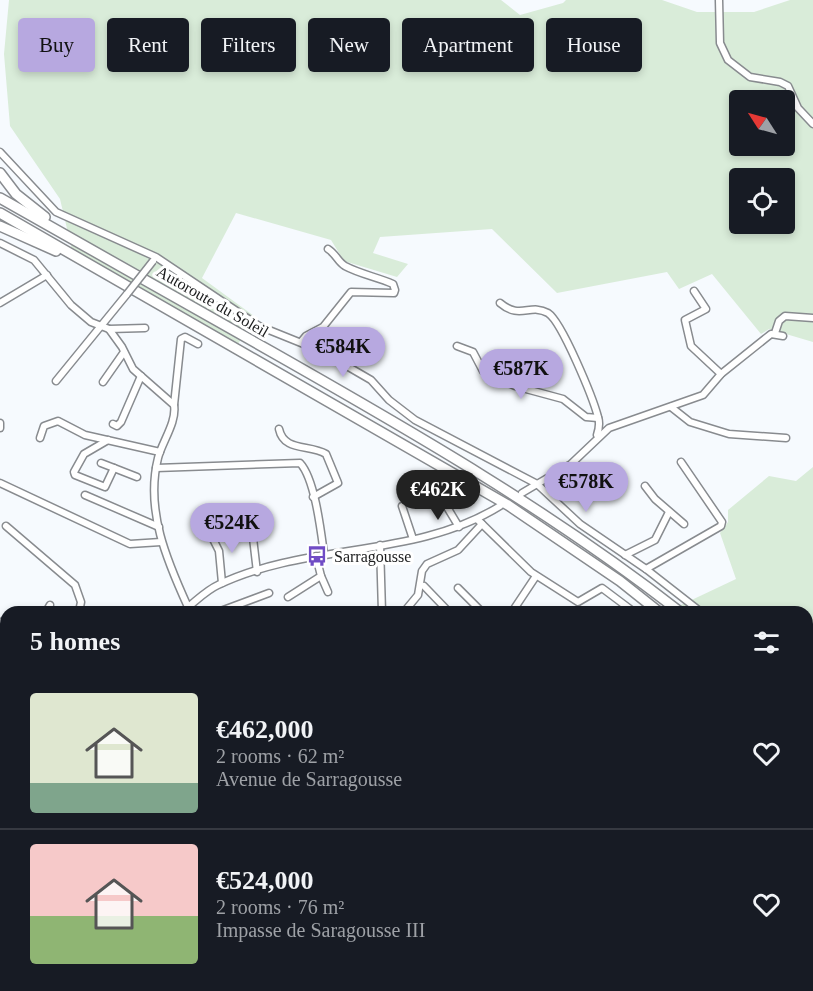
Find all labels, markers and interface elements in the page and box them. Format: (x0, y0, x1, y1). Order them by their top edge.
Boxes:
chip: Buy (18, 18, 95, 72)
chip: Rent (107, 18, 189, 72)
chip: Filters (201, 18, 296, 72)
chip: New (308, 18, 390, 72)
chip: Apartment (402, 18, 534, 72)
chip: House (546, 18, 642, 72)
north arrow (729, 90, 795, 156)
map controls (729, 90, 795, 234)
button: locate (729, 168, 795, 234)
street label: Autoroute du Soleil (154, 263, 272, 341)
pin: €584K (301, 327, 385, 378)
text: €584K (315, 335, 371, 357)
pin: €587K (479, 349, 563, 400)
text: €587K (493, 357, 549, 379)
pin: €578K (544, 462, 628, 513)
pin: €462K (396, 470, 480, 521)
text: €578K (558, 470, 614, 492)
text: €462K (410, 478, 466, 500)
pin: €524K (190, 503, 274, 554)
text: €524K (204, 511, 260, 533)
bus stop icon: Sarragousse (305, 544, 329, 568)
place label: Sarragousse (334, 548, 411, 566)
icon: filters (750, 626, 783, 659)
text: 5 homes (30, 627, 120, 656)
text: €462,000 (216, 715, 314, 744)
icon: home (78, 717, 150, 789)
icon: heart (750, 737, 783, 770)
text: 2 rooms · 62 m² (216, 745, 344, 767)
text: Avenue de Sarragousse (216, 768, 402, 790)
text: €524,000 (216, 866, 314, 895)
icon: home (78, 868, 150, 940)
icon: heart (750, 888, 783, 921)
text: 2 rooms · 76 m² (216, 896, 344, 918)
text: Impasse de Saragousse III (216, 919, 425, 941)

